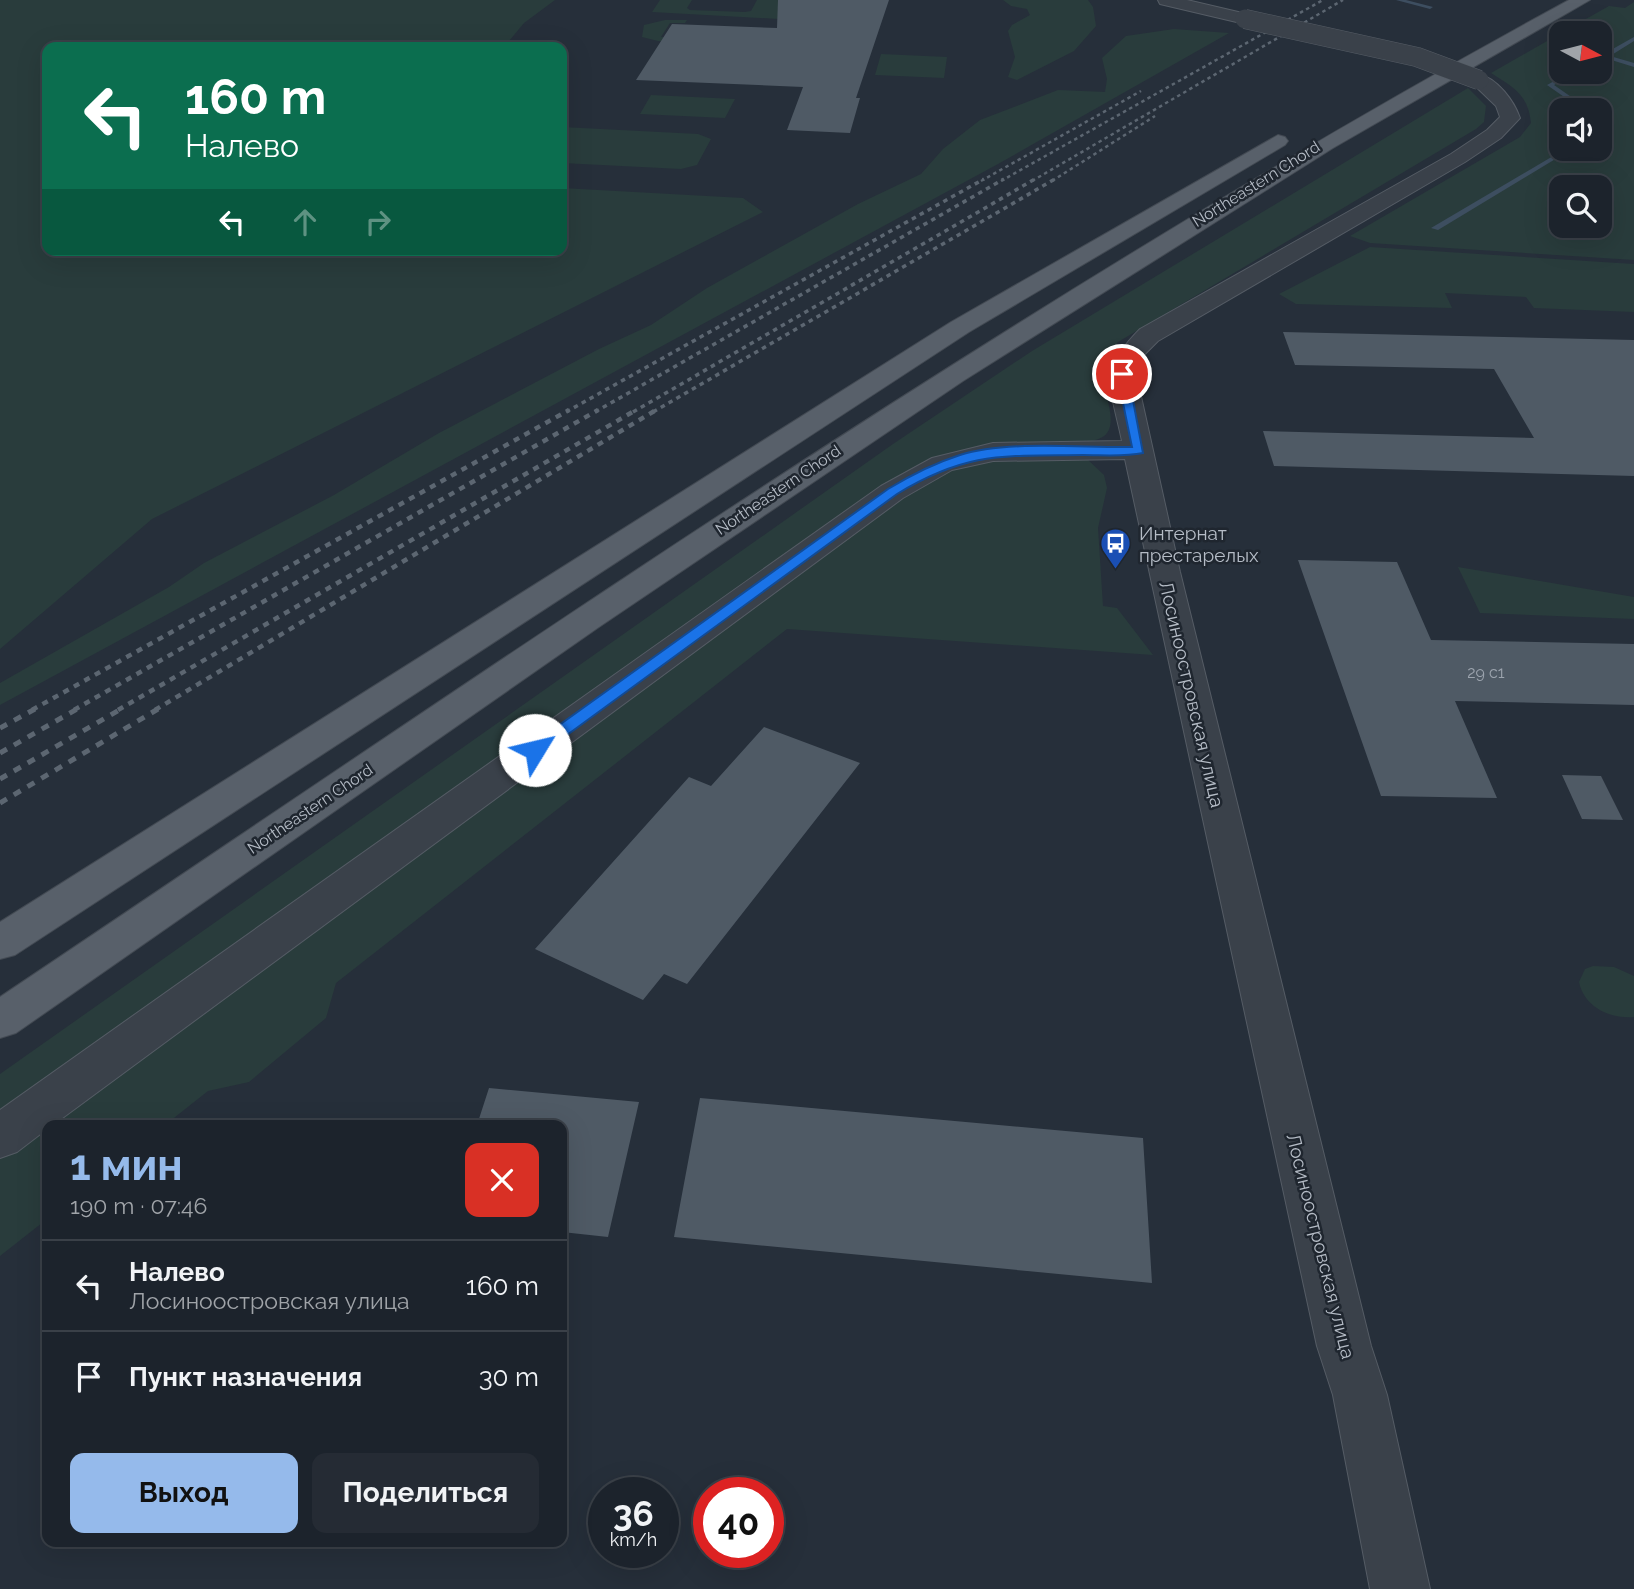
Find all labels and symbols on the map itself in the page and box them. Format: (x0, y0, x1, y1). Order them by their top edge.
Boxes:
north arrow (1549, 21, 1612, 84)
street label: Northeastern Chord (1189, 137, 1323, 231)
pin (1092, 344, 1152, 404)
street label: Northeastern Chord (712, 441, 844, 539)
place label: Интернат престарелых (1139, 522, 1259, 566)
bus stop icon: Интернат престарелых (1099, 527, 1133, 571)
street label: Лосиноостровская улица (1155, 579, 1229, 809)
house number: 29 с1 (1467, 663, 1505, 682)
position arrow (498, 713, 572, 787)
street label: Northeastern Chord (244, 760, 376, 858)
street label: Лосиноостровская улица (1282, 1131, 1360, 1361)
speed limit sign: 40 (693, 1477, 784, 1568)

